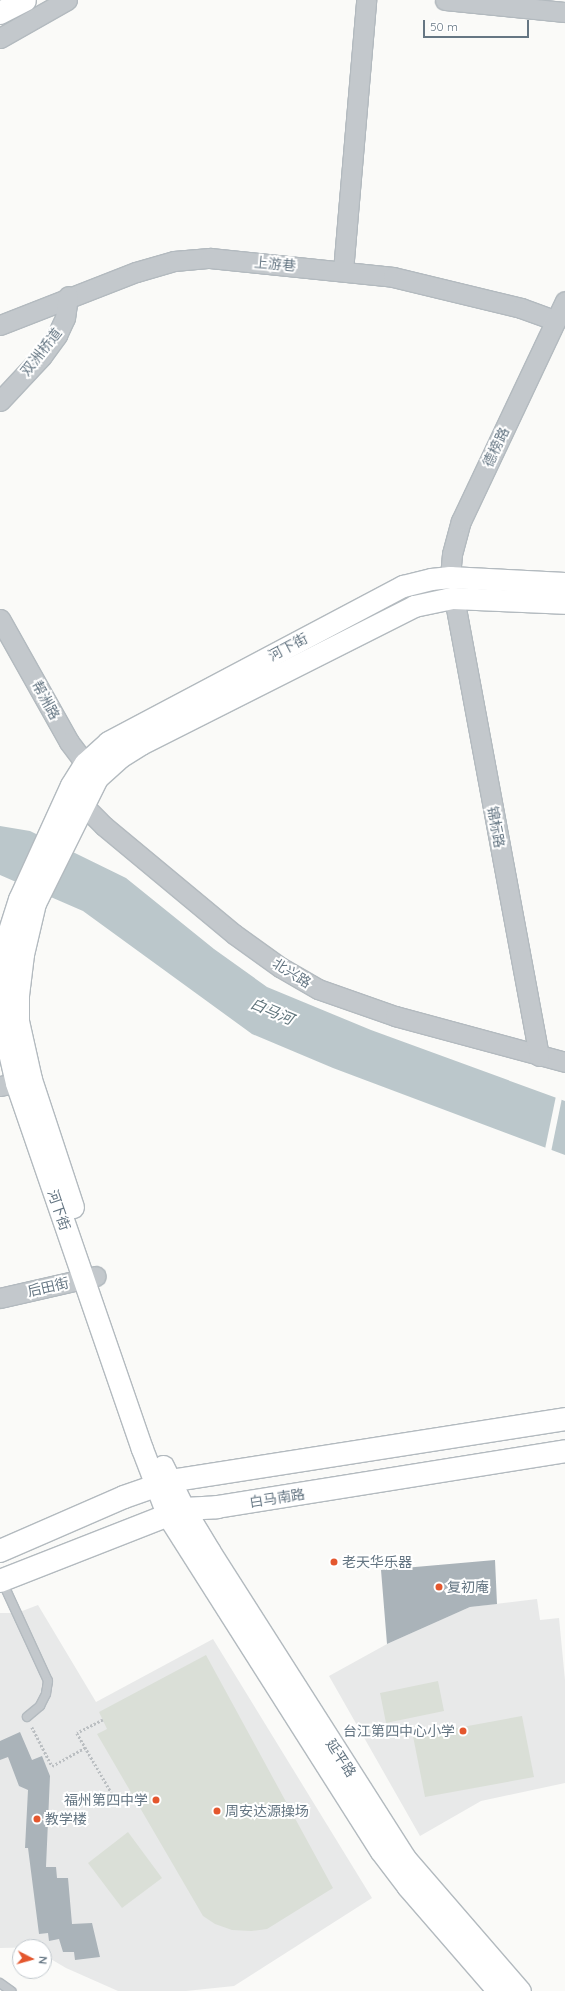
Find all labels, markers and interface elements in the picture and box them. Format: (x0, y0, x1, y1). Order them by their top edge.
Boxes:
scale bar (425, 12, 531, 38)
text: 50 m (430, 19, 458, 34)
street label: 上游巷 (253, 254, 297, 274)
street label: 双洲桥道 (17, 325, 65, 379)
street label: 德榜路 (480, 424, 512, 470)
street label: 河下街 (266, 630, 310, 664)
street label: 帮洲路 (28, 678, 64, 722)
street label: 锦标路 (484, 805, 508, 849)
street label: 北兴路 (270, 955, 314, 991)
water label: 白马河 (248, 994, 296, 1028)
street label: 河下街 (44, 1187, 74, 1233)
street label: 后田街 (26, 1274, 70, 1300)
street label: 白马南路 (248, 1485, 306, 1511)
place label: 老天华乐器 (342, 1554, 412, 1570)
marker: 老天华乐器 (329, 1557, 339, 1567)
place label: 复初庵 (447, 1579, 489, 1595)
marker: 复初庵 (434, 1582, 444, 1592)
place label: 台江第四中心小学 (343, 1723, 455, 1739)
marker: 台江第四中心小学 (458, 1726, 468, 1736)
street label: 延平路 (323, 1736, 359, 1780)
place label: 福州第四中学 (64, 1792, 148, 1808)
marker: 福州第四中学 (151, 1795, 161, 1805)
place label: 周安达源操场 (225, 1803, 309, 1819)
marker: 周安达源操场 (212, 1806, 222, 1816)
place label: 教学楼 (45, 1811, 87, 1827)
marker: 教学楼 (32, 1814, 42, 1824)
north arrow (12, 1939, 52, 1979)
text: N (36, 1955, 50, 1965)

